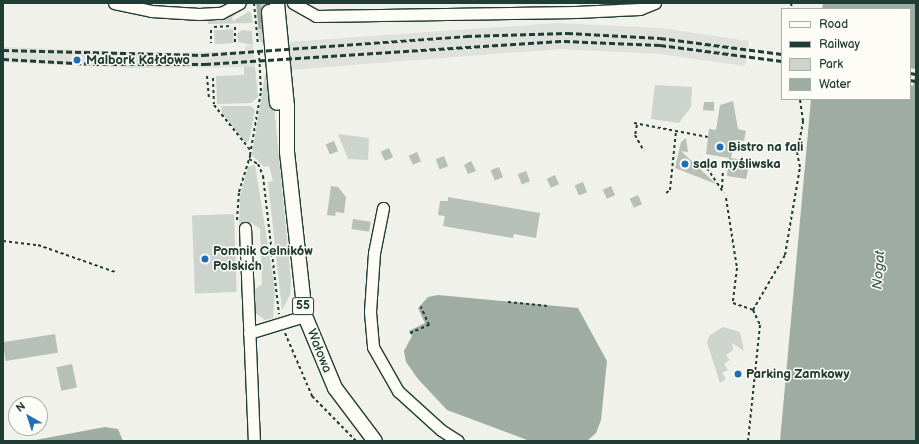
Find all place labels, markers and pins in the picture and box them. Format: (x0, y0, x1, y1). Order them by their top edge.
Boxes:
place label: Malbork Kałdowo (86, 52, 190, 68)
marker: Malbork Kałdowo (71, 54, 83, 66)
place label: Bistro na fali (728, 139, 803, 155)
marker: Bistro na fali (715, 142, 725, 152)
place label: sala myśliwska (693, 156, 781, 172)
marker: sala myśliwska (680, 159, 690, 169)
place label: Pomnik Celników Polskich (213, 244, 313, 275)
marker: Pomnik Celników Polskich (200, 254, 210, 264)
place label: Parking Zamkowy (746, 366, 849, 382)
marker: Parking Zamkowy (733, 369, 743, 379)

